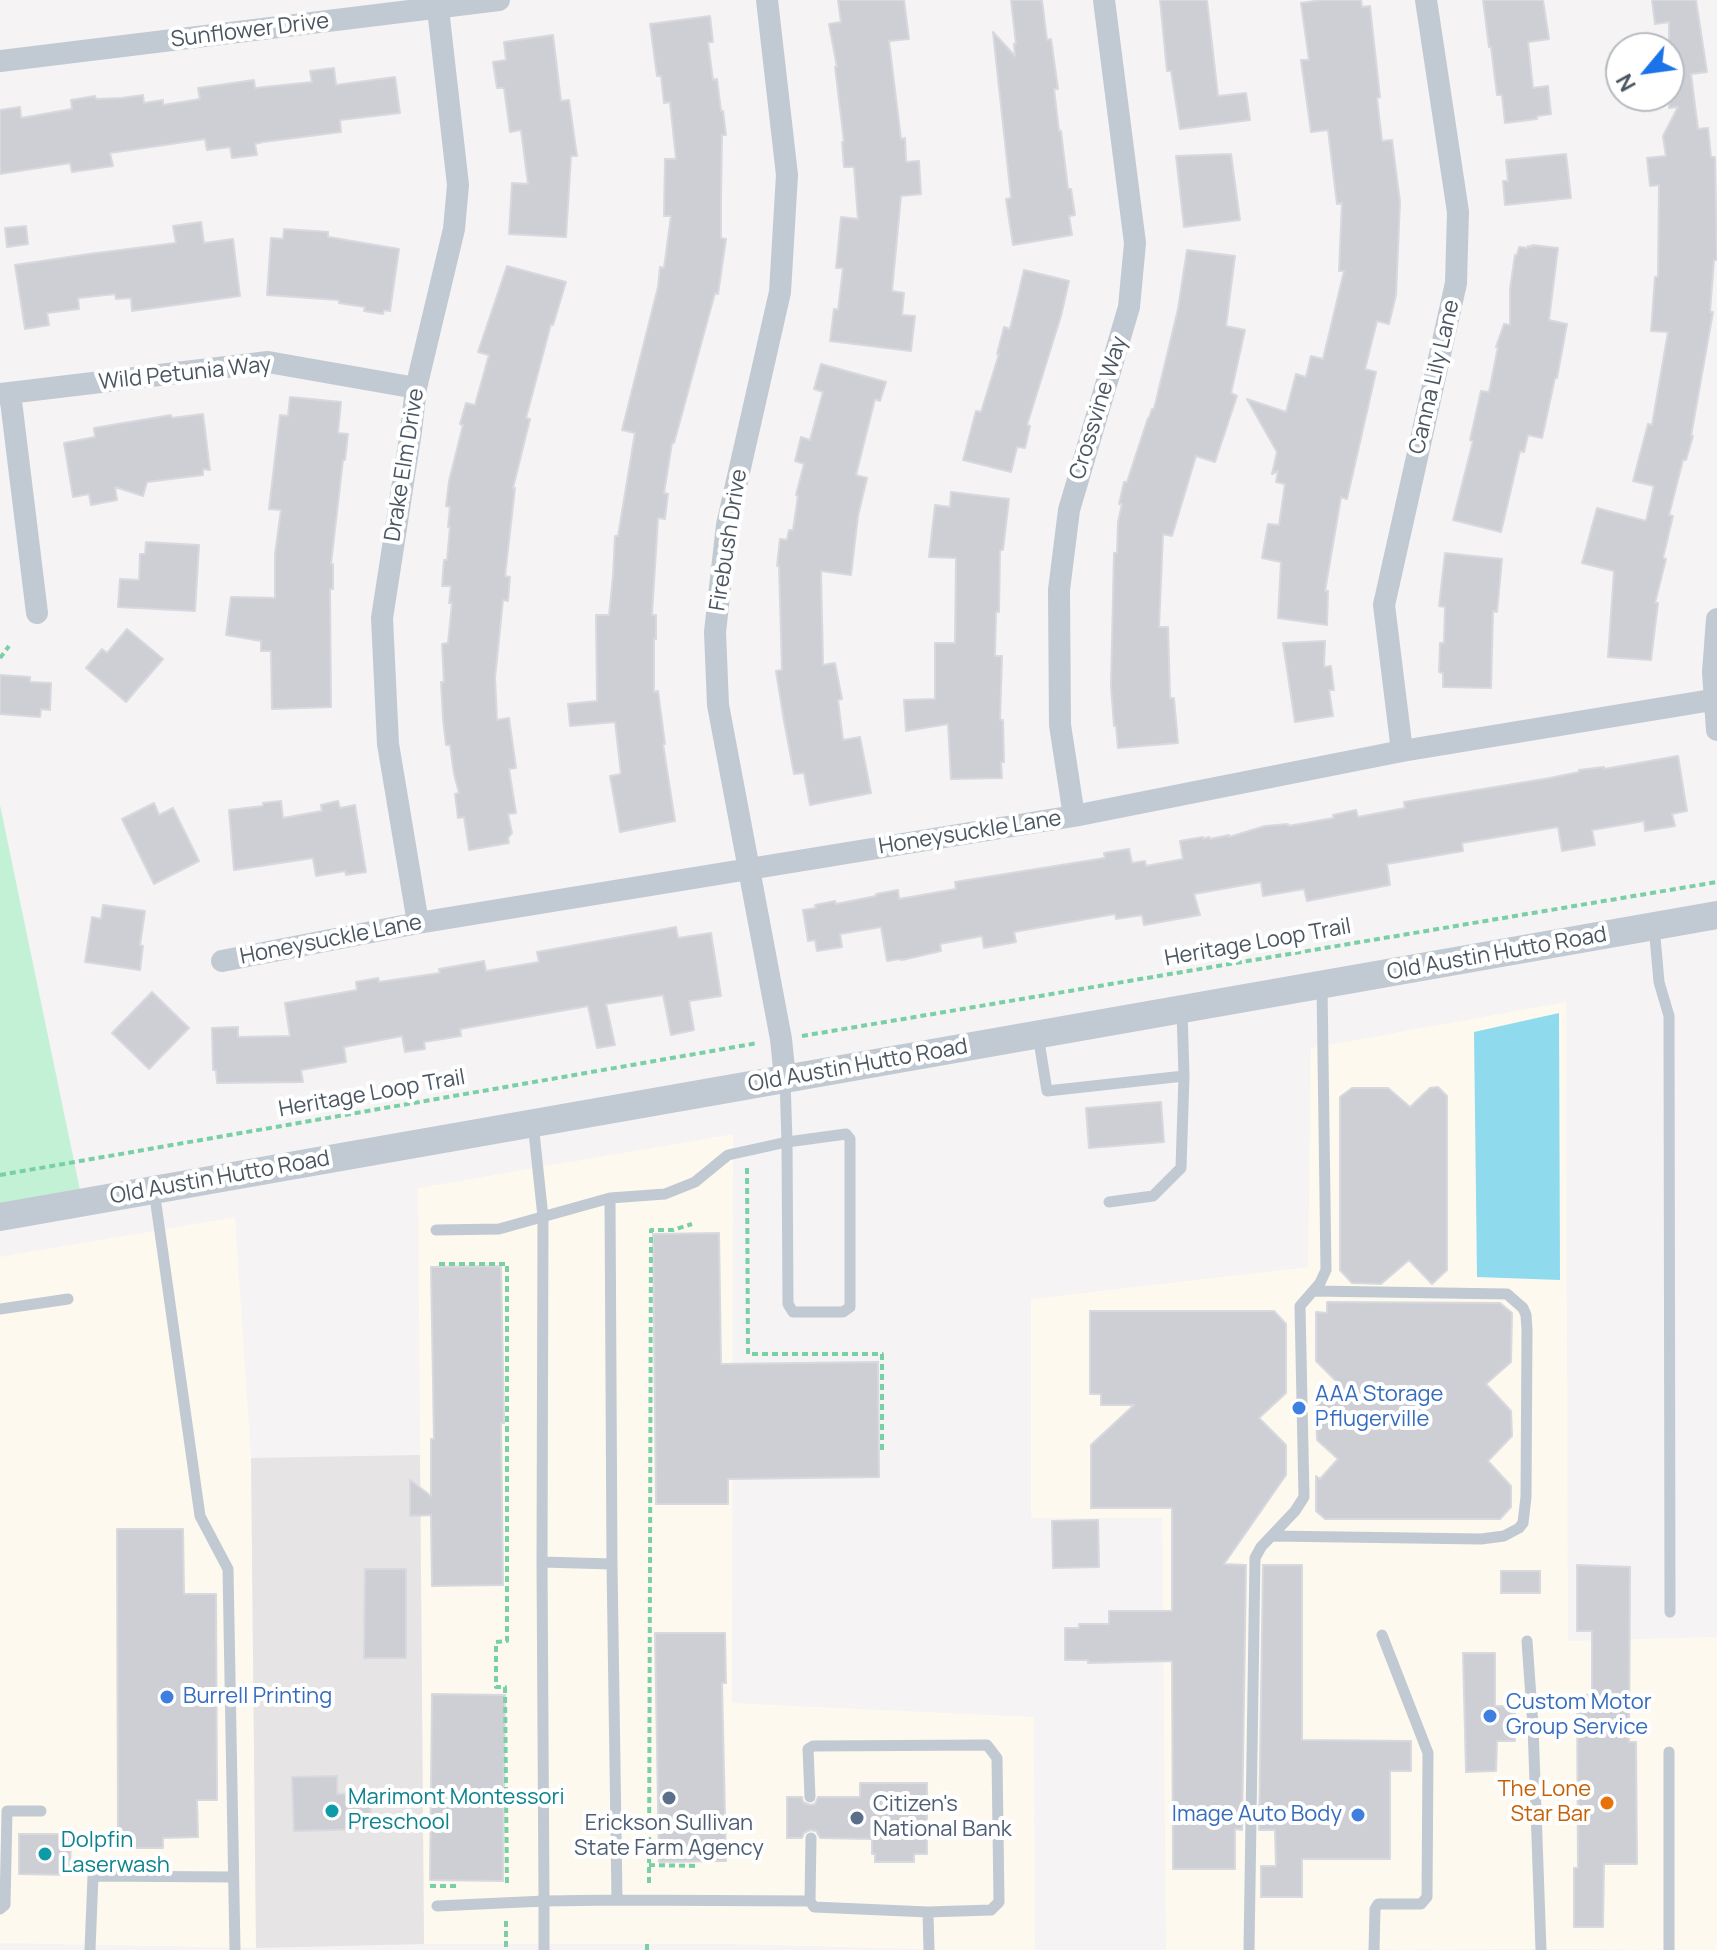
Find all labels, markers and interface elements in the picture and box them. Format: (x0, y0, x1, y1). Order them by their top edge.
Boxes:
street label: Sunflower Drive (169, 8, 331, 54)
north arrow (1605, 32, 1685, 112)
text: N (1609, 68, 1643, 97)
street label: Canna Lily Lane (1404, 297, 1466, 457)
street label: Crossvine Way (1065, 333, 1133, 483)
street label: Wild Petunia Way (97, 352, 273, 396)
street label: Drake Elm Drive (380, 387, 430, 543)
street label: Firebush Drive (705, 467, 753, 613)
street label: Honeysuckle Lane (877, 806, 1063, 860)
street label: Honeysuckle Lane (238, 909, 424, 971)
street label: Heritage Loop Trail (1163, 914, 1353, 972)
street label: Old Austin Hutto Road (1385, 922, 1609, 986)
street label: Old Austin Hutto Road (746, 1034, 970, 1098)
street label: Heritage Loop Trail (277, 1065, 467, 1123)
street label: Old Austin Hutto Road (108, 1146, 332, 1210)
place label: AAA Storage Pflugerville (1315, 1382, 1443, 1434)
marker: AAA Storage Pflugerville (1290, 1399, 1308, 1417)
place label: Burrell Printing (183, 1684, 332, 1710)
marker: Burrell Printing (158, 1688, 176, 1706)
place label: Custom Motor Group Service (1506, 1690, 1652, 1742)
marker: Custom Motor Group Service (1481, 1707, 1499, 1725)
place label: The Lone Star Bar (1497, 1777, 1591, 1828)
place label: Marimont Montessori Preschool (348, 1785, 565, 1836)
marker: Erickson Sullivan State Farm Agency (660, 1789, 678, 1807)
place label: Citizen's National Bank (873, 1792, 1012, 1844)
marker: The Lone Star Bar (1598, 1794, 1616, 1812)
marker: Marimont Montessori Preschool (323, 1802, 341, 1820)
place label: Image Auto Body (1172, 1802, 1342, 1828)
marker: Image Auto Body (1349, 1806, 1367, 1824)
marker: Citizen's National Bank (848, 1809, 866, 1827)
place label: Erickson Sullivan State Farm Agency (574, 1811, 764, 1862)
place label: Dolpfin Laserwash (61, 1828, 170, 1880)
marker: Dolpfin Laserwash (36, 1845, 54, 1863)

